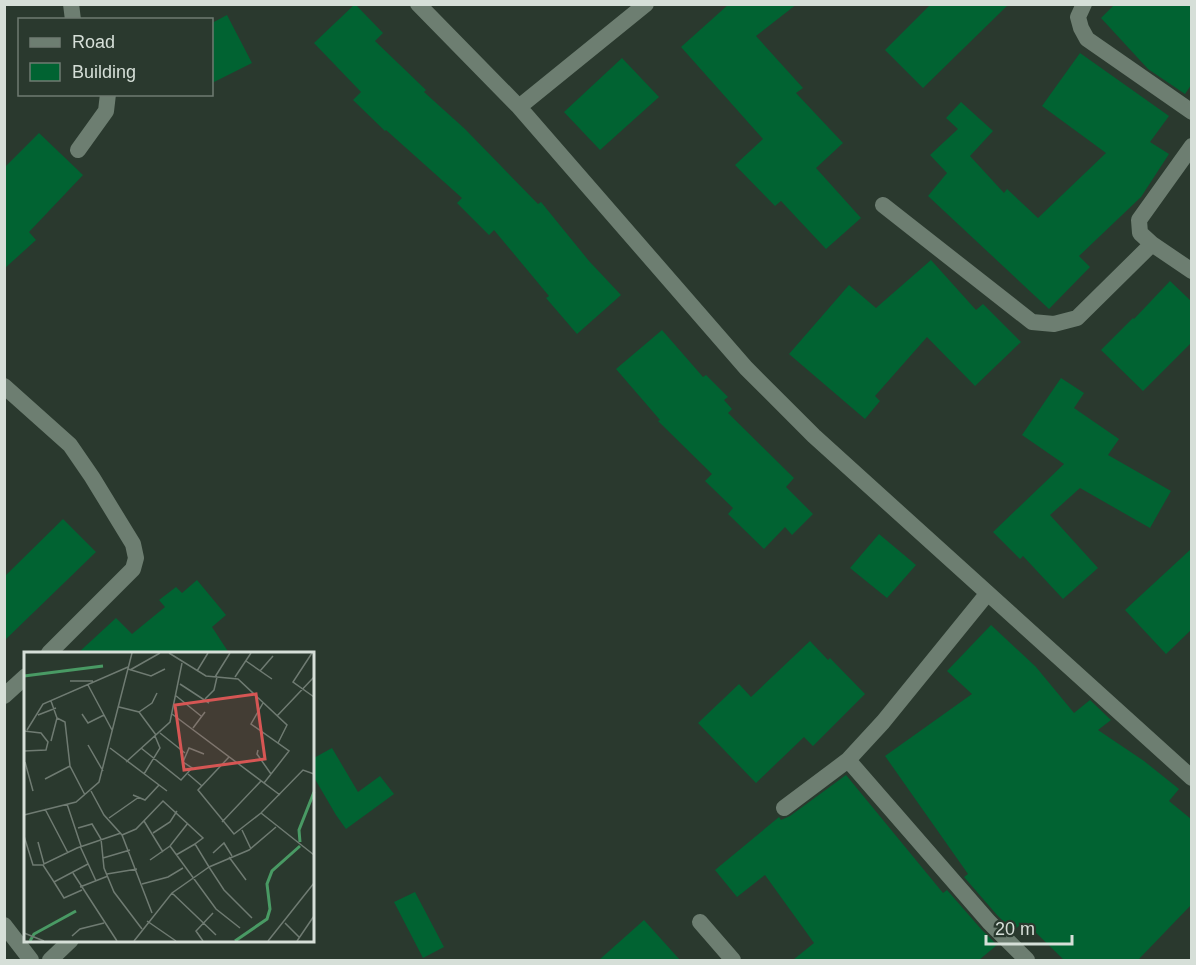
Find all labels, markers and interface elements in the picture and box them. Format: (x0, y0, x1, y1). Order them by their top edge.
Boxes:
legend (18, 18, 213, 96)
text: Road (72, 32, 115, 52)
text: Building (72, 62, 136, 82)
inset map (24, 652, 314, 941)
scale bar (986, 908, 1072, 946)
text: 20 m (995, 919, 1035, 939)

